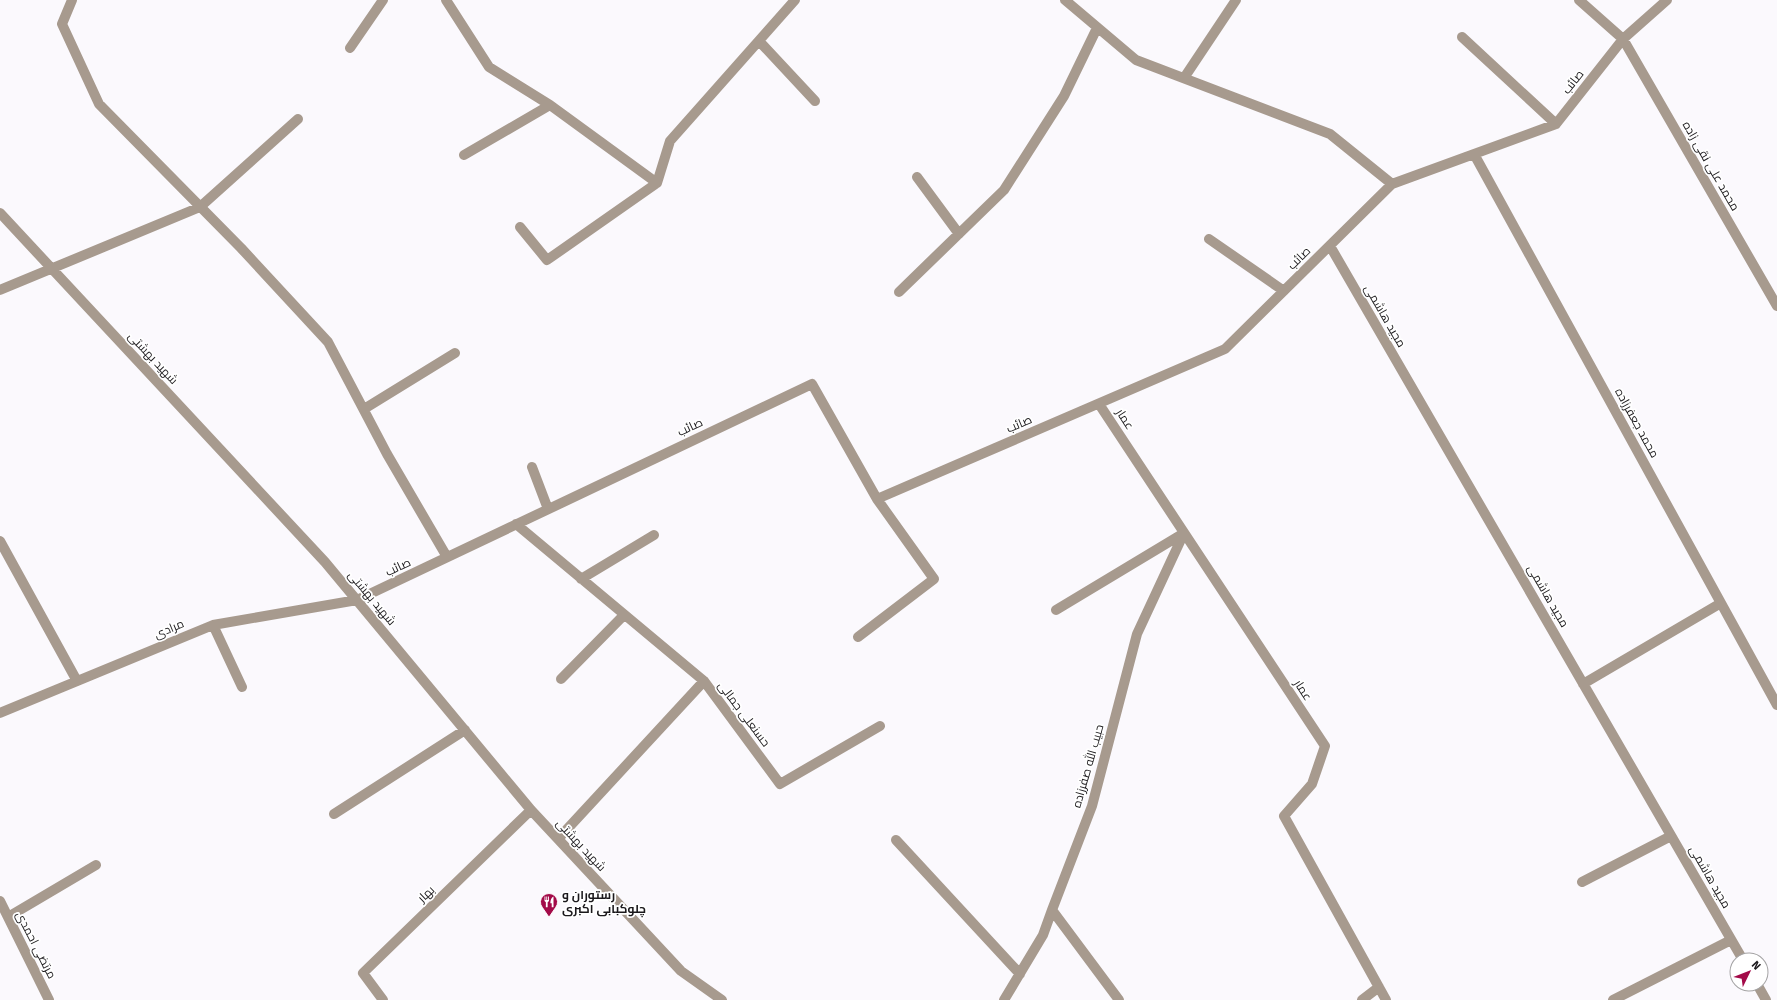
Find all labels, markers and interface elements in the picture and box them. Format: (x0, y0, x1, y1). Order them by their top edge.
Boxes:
street label: صائب (1559, 67, 1587, 97)
street label: محمد علی نقی زاده (1680, 119, 1742, 213)
street label: صائب (1285, 244, 1313, 272)
street label: مجید هاشمی (1361, 282, 1409, 350)
street label: شهید بهشتی (125, 329, 181, 387)
street label: محمد جعفرزاده (1612, 386, 1662, 460)
street label: عمار (1113, 405, 1137, 432)
street label: صائب (1004, 412, 1034, 436)
street label: صائب (675, 415, 705, 439)
street label: صائب (383, 555, 413, 579)
street label: مجید هاشمی (1524, 562, 1572, 630)
street label: شهید بهشتی (345, 568, 399, 628)
street label: مرادی (152, 616, 186, 642)
street label: عمار (1291, 676, 1315, 703)
street label: حسنعلی جمالی (715, 679, 773, 749)
street label: حبیب الله صفرزاده (1068, 722, 1107, 809)
street label: شهید بهشتی (553, 816, 609, 874)
street label: مجید هاشمی (1686, 843, 1734, 911)
street label: بهار (414, 883, 437, 906)
place label: رستوران و چلوکبابی اکبری (562, 888, 646, 918)
restaurant icon: رستوران و چلوکبابی اکبری (539, 892, 559, 917)
street label: مرتضی احمدی (13, 909, 59, 981)
north arrow (1729, 952, 1769, 992)
text: N (1749, 958, 1763, 973)

